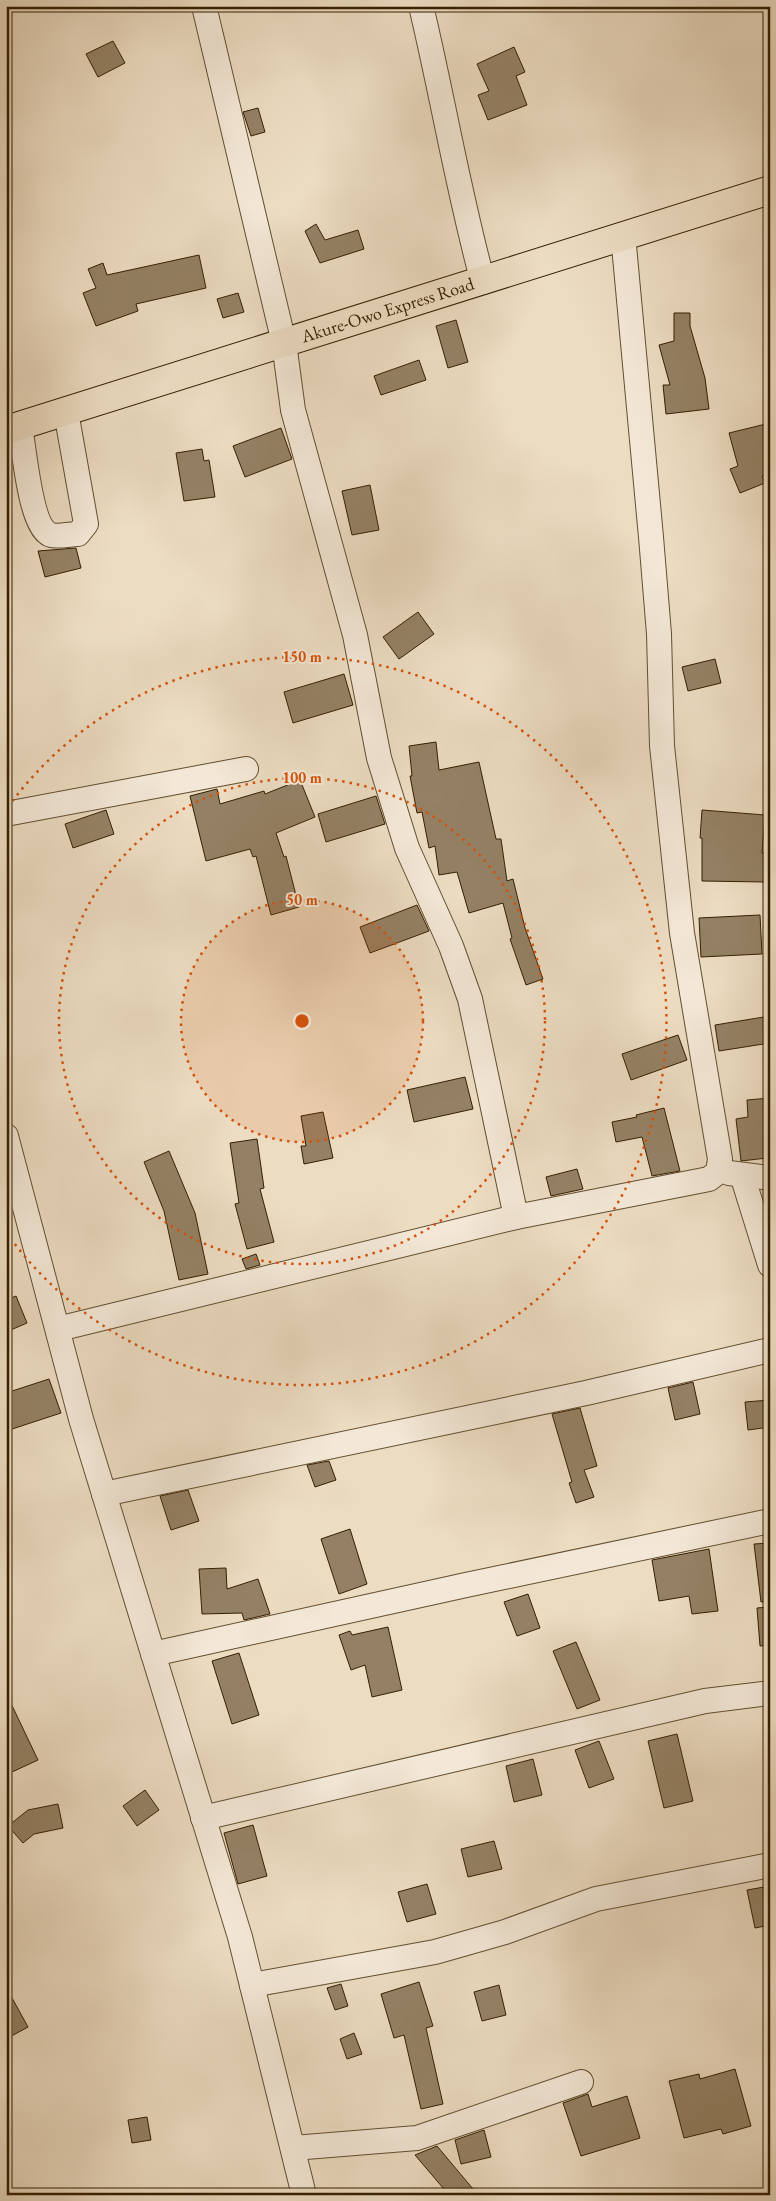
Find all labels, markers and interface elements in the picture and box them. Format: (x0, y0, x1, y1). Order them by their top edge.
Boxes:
street label: Akure-Owo Express Road (297, 271, 478, 348)
text: 150 m (282, 647, 322, 666)
text: 100 m (282, 768, 322, 787)
text: 50 m (286, 890, 318, 909)
centre of rings (293, 1012, 311, 1030)

